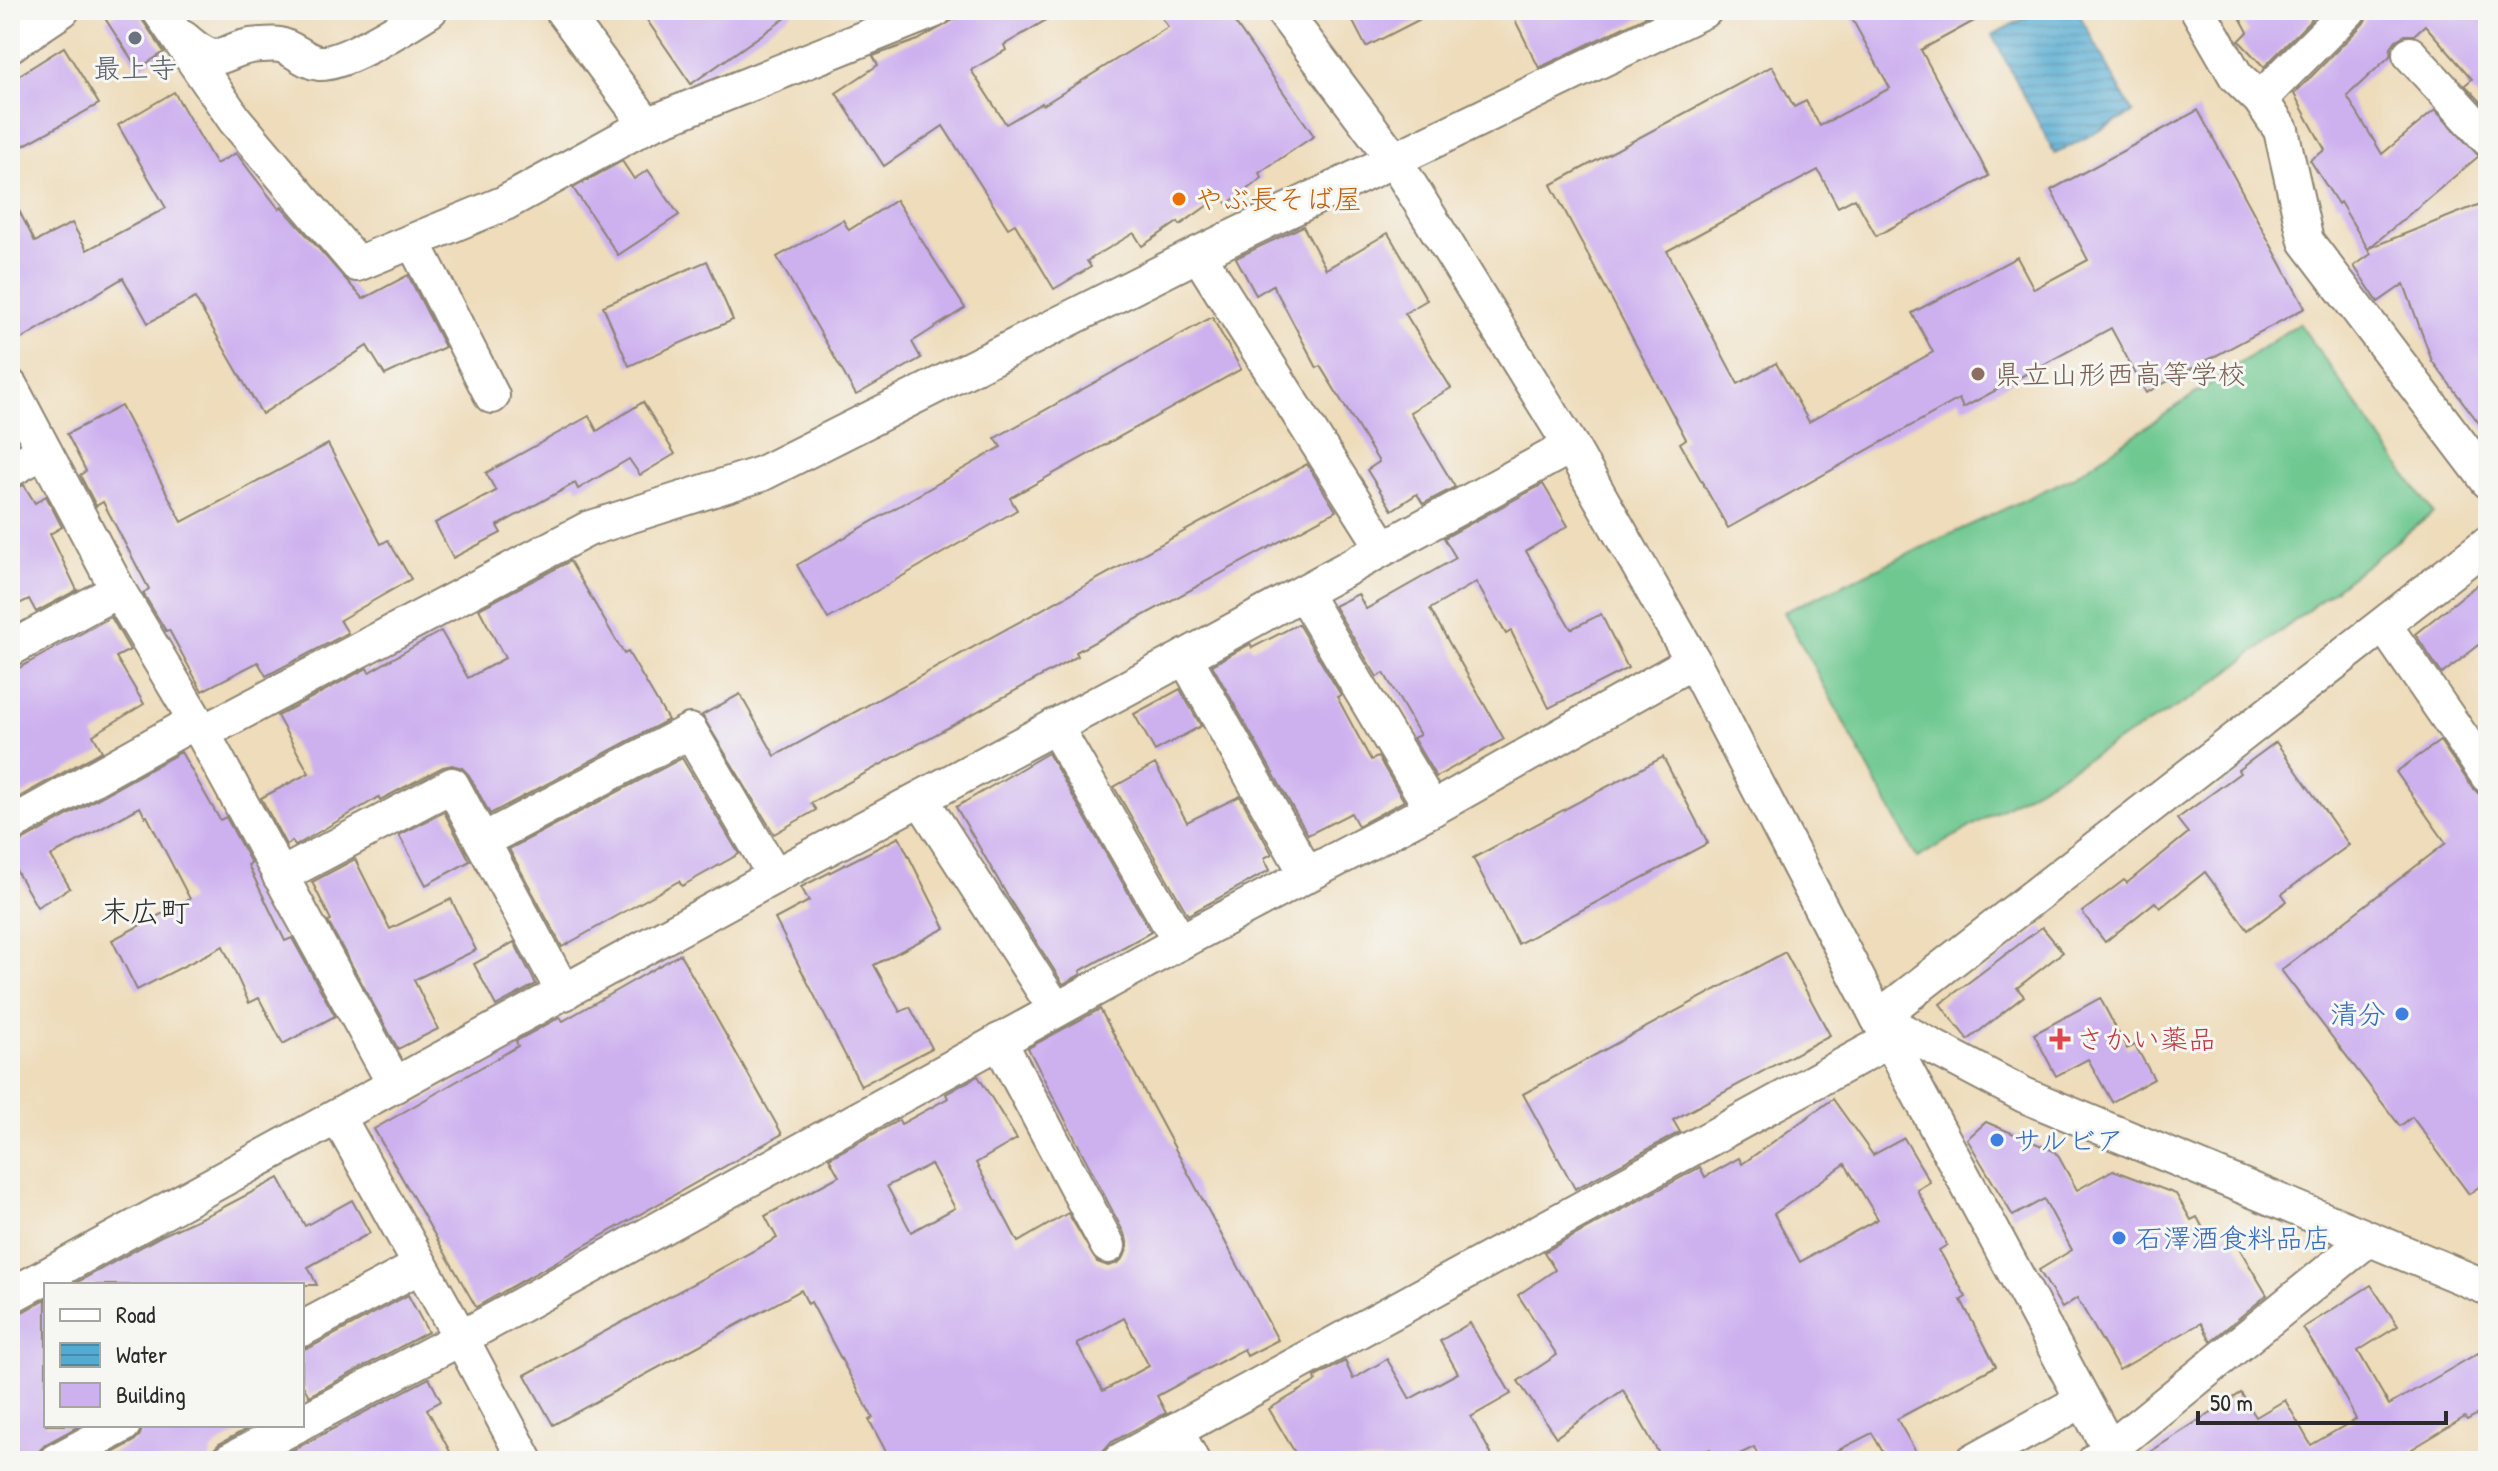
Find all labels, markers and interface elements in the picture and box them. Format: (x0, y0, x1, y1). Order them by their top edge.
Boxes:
marker: 最上寺 (126, 29, 144, 47)
place label: 最上寺 (93, 49, 177, 87)
place label: やぶ長そば屋 (1195, 180, 1362, 218)
marker: やぶ長そば屋 (1170, 190, 1188, 208)
place label: 県立山形西高等学校 (1994, 355, 2246, 393)
marker: 県立山形西高等学校 (1969, 365, 1987, 383)
district label: 末広町 (100, 891, 190, 931)
place label: 清分 (2330, 995, 2386, 1033)
marker: 清分 (2393, 1005, 2411, 1023)
place label: さかい薬品 (2076, 1020, 2216, 1058)
marker: さかい薬品 (2051, 1030, 2069, 1048)
place label: サルビア (2013, 1121, 2124, 1159)
marker: サルビア (1988, 1131, 2006, 1149)
place label: 石澤酒食料品店 (2135, 1219, 2331, 1257)
marker: 石澤酒食料品店 (2110, 1229, 2128, 1247)
legend (44, 1283, 304, 1427)
text: Road (116, 1298, 155, 1330)
text: Water (116, 1338, 167, 1370)
scale bar (2198, 1375, 2446, 1425)
text: Building (116, 1378, 186, 1410)
text: 50 m (2210, 1386, 2253, 1418)

